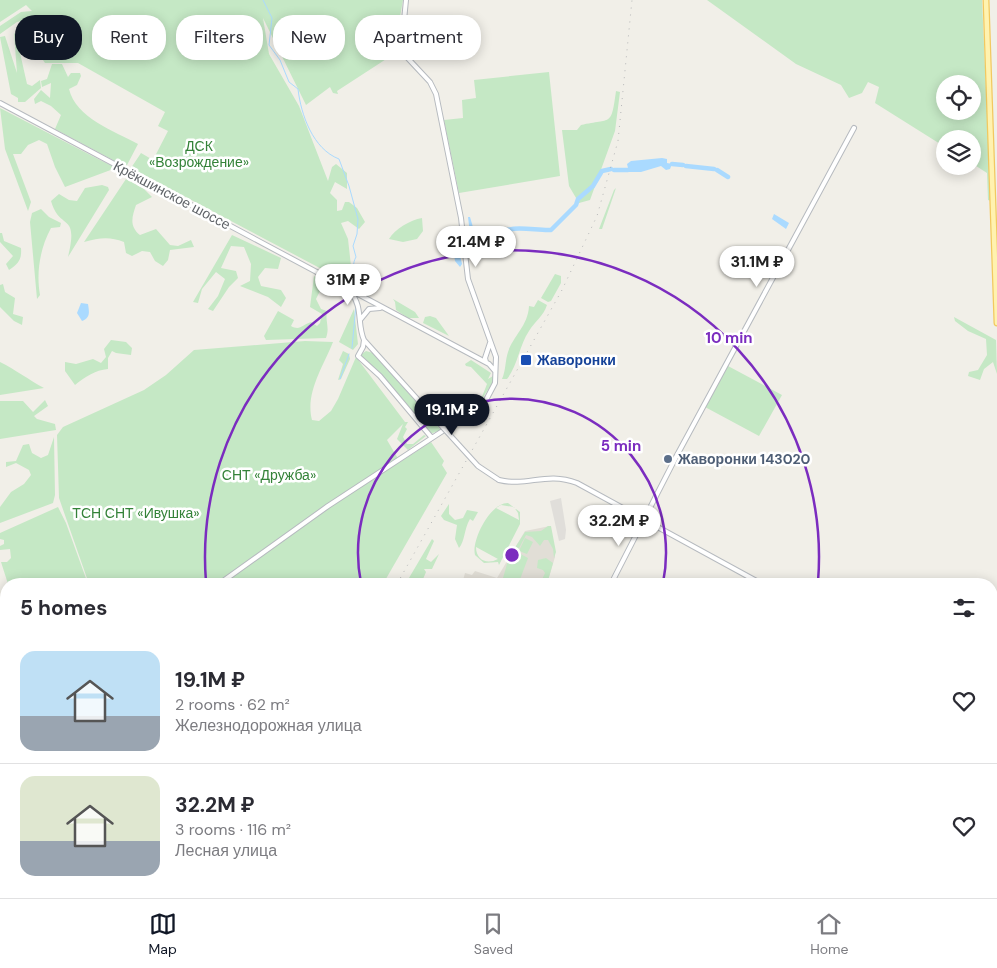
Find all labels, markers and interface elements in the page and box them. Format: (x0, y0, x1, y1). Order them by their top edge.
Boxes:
chip: Buy (15, 15, 82, 60)
chip: Rent (92, 15, 166, 60)
chip: Filters (176, 15, 263, 60)
chip: New (273, 15, 345, 60)
chip: Apartment (355, 15, 481, 60)
map controls (936, 75, 981, 175)
button: locate (936, 75, 981, 120)
button: layers (936, 130, 981, 175)
park label: ДСК «Возрождение» (149, 137, 249, 171)
street label: Крёкшинское шоссе (110, 157, 234, 234)
pin: 21.4M ₽ (430, 226, 522, 268)
text: 21.4M ₽ (447, 231, 505, 252)
pin: 31.1M ₽ (711, 246, 803, 288)
text: 31.1M ₽ (730, 251, 784, 272)
pin: 31M ₽ (313, 264, 383, 306)
text: 31M ₽ (326, 269, 370, 290)
text: 10 min (705, 328, 753, 348)
place label: Жаворонки (536, 351, 616, 369)
marker: Жаворонки (519, 353, 533, 367)
pin: 19.1M ₽ (406, 394, 498, 436)
text: 19.1M ₽ (425, 399, 479, 420)
text: 5 min (601, 436, 641, 456)
place label: Жаворонки 143020 (677, 450, 811, 468)
marker: Жаворонки 143020 (662, 453, 674, 465)
park label: СНТ «Дружба» (222, 466, 316, 484)
park label: ТСН СНТ «Ивушка» (72, 504, 200, 522)
pin: 32.2M ₽ (573, 504, 665, 547)
text: 32.2M ₽ (589, 510, 649, 531)
centre of rings (503, 546, 521, 564)
text: 5 homes (20, 594, 107, 622)
icon: filters (950, 594, 978, 622)
text: 19.1M ₽ (175, 666, 245, 694)
icon: home (60, 671, 120, 731)
icon: heart (950, 687, 978, 715)
text: 2 rooms · 62 m² (175, 694, 290, 715)
text: Железнодорожная улица (175, 715, 362, 736)
text: 32.2M ₽ (175, 791, 254, 819)
icon: home (60, 796, 120, 856)
icon: heart (950, 812, 978, 840)
text: 3 rooms · 116 m² (175, 819, 291, 840)
text: Лесная улица (175, 840, 277, 861)
tab: Map (149, 910, 177, 958)
tab: Saved (474, 910, 513, 958)
tab: Home (810, 910, 848, 958)

